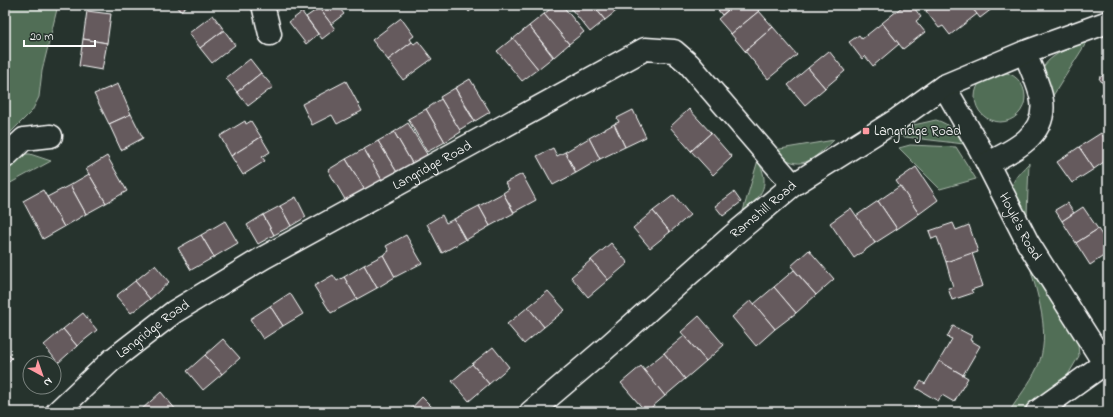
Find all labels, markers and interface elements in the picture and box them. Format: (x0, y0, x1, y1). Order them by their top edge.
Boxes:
scale bar (24, 22, 95, 48)
text: 20 m (30, 28, 53, 46)
place label: Langridge Road (874, 121, 961, 143)
marker: Langridge Road (861, 126, 871, 136)
street label: Langridge Road (389, 135, 476, 196)
street label: Ramshill Road (725, 176, 801, 244)
street label: Hoyle's Road (993, 189, 1047, 265)
street label: Langridge Road (112, 294, 194, 364)
north arrow (22, 355, 62, 395)
text: N (40, 373, 56, 390)

